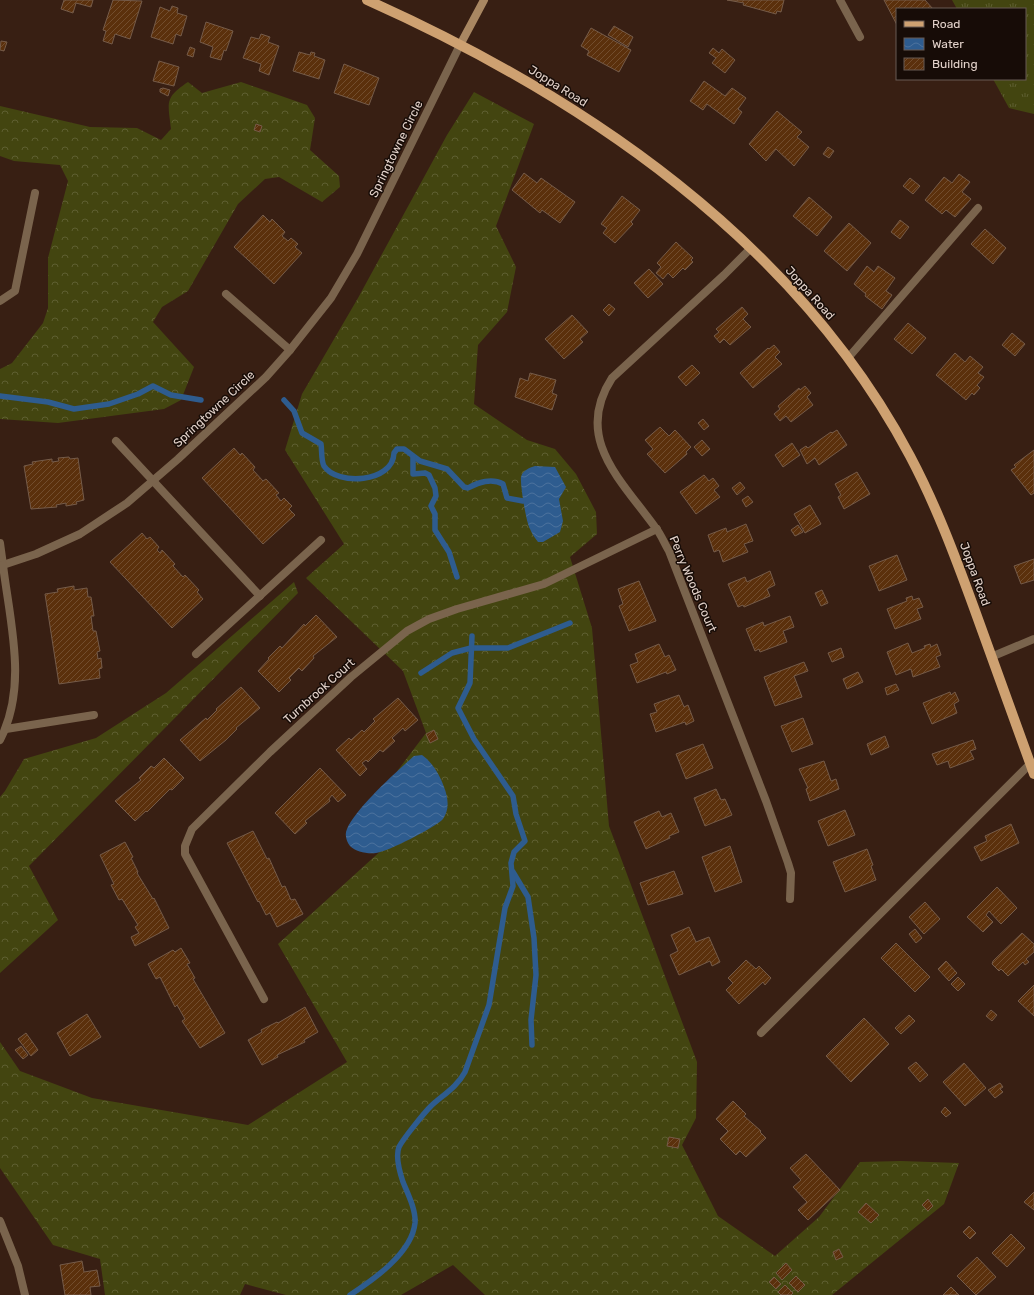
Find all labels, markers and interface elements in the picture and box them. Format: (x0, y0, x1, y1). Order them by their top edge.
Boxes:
legend (896, 8, 1026, 80)
text: Road (932, 17, 960, 31)
text: Water (932, 37, 964, 51)
text: Building (932, 57, 978, 71)
street label: Joppa Road (526, 62, 590, 110)
street label: Springtowne Circle (366, 98, 426, 200)
street label: Joppa Road (782, 263, 838, 323)
street label: Springtowne Circle (170, 368, 258, 450)
street label: Perry Woods Court (666, 534, 720, 635)
street label: Joppa Road (957, 540, 993, 608)
street label: Turnbrook Court (281, 655, 358, 727)

